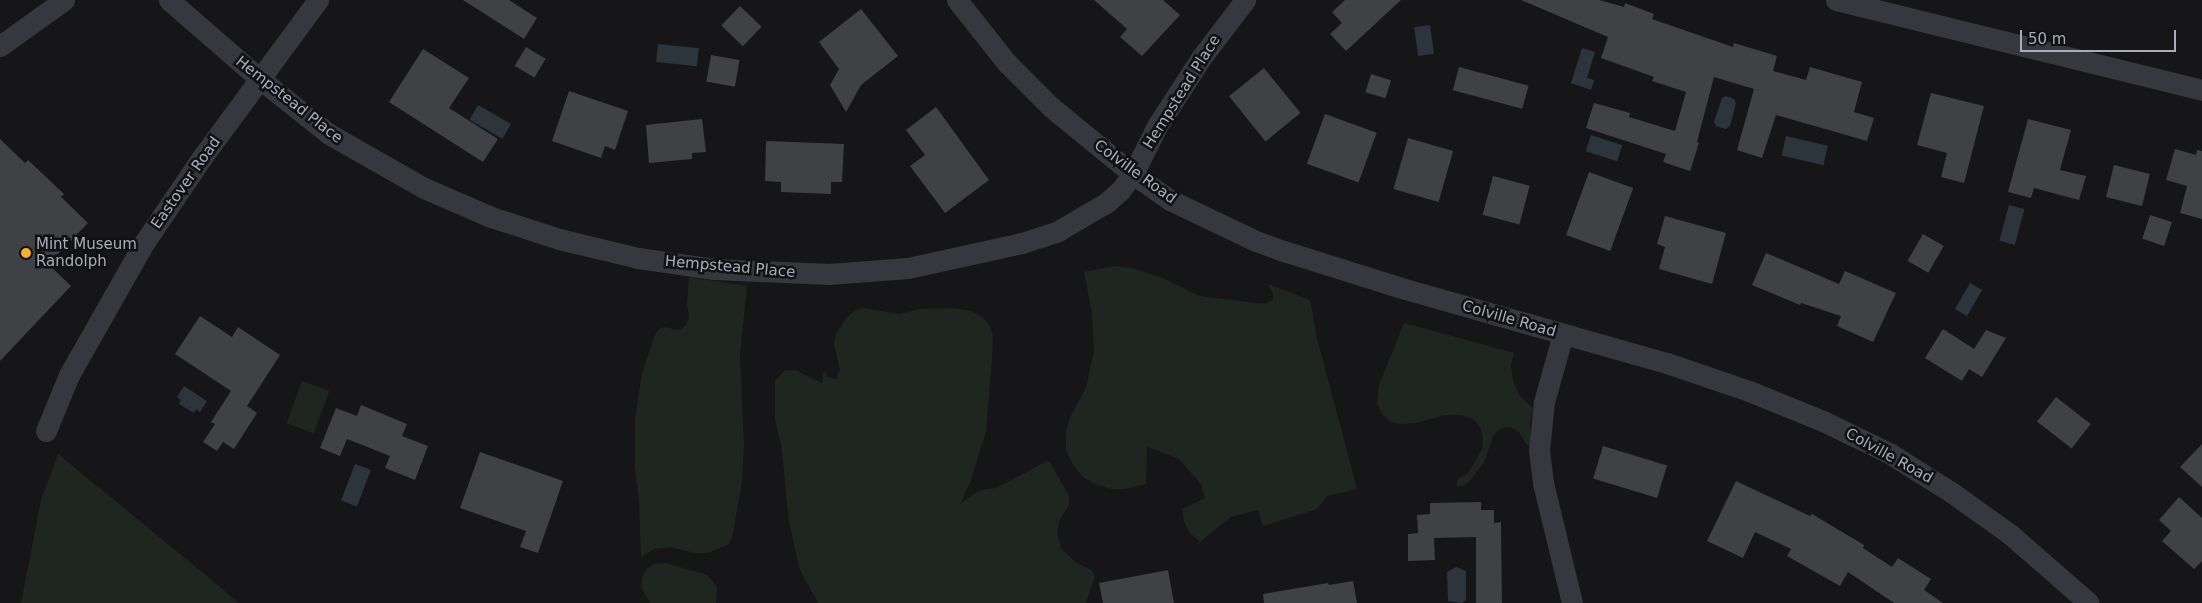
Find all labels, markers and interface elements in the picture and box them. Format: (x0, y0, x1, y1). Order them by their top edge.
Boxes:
scale bar (2022, 20, 2178, 52)
text: 50 m (2028, 30, 2066, 48)
street label: Hempstead Place (1140, 32, 1224, 152)
street label: Hempstead Place (232, 53, 346, 147)
street label: Eastover Road (148, 134, 224, 232)
street label: Colville Road (1091, 136, 1179, 208)
place label: Mint Museum Randolph (36, 235, 137, 270)
marker: Mint Museum Randolph (20, 247, 32, 259)
street label: Hempstead Place (664, 252, 796, 282)
street label: Colville Road (1460, 297, 1558, 341)
street label: Colville Road (1842, 425, 1936, 487)

